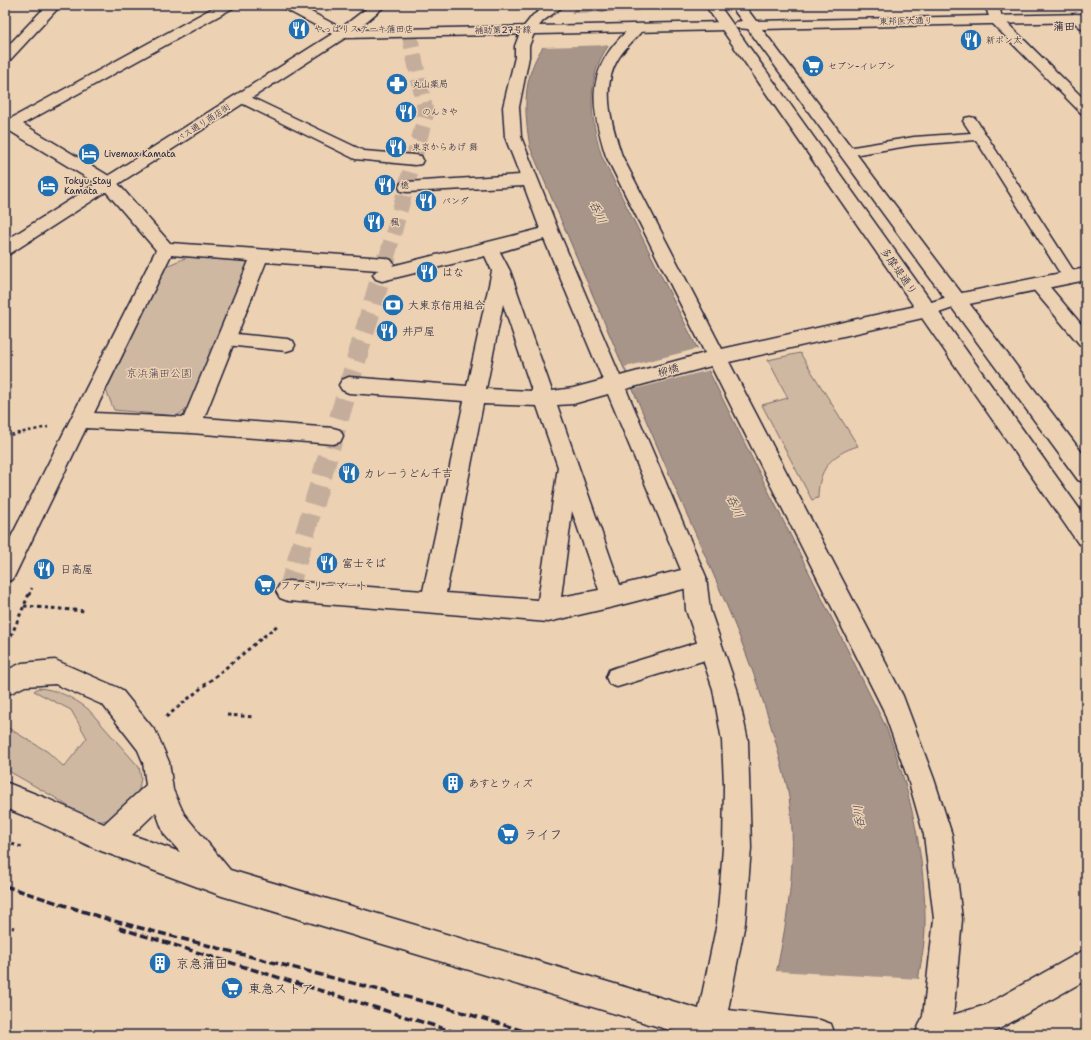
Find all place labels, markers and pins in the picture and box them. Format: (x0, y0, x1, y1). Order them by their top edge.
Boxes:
restaurant icon: やっぱりステーキ蒲田店 (286, 16, 312, 42)
place label: やっぱりステーキ蒲田店 (314, 23, 414, 35)
restaurant icon: 新ポン太 (958, 27, 984, 53)
place label: 新ポン太 (986, 34, 1022, 46)
supermarket icon: セブン-イレブン (800, 53, 826, 79)
place label: セブン-イレブン (828, 60, 895, 72)
pharmacy icon: 丸山薬局 (384, 71, 410, 97)
place label: 丸山薬局 (412, 78, 448, 90)
restaurant icon: のんきや (393, 99, 419, 125)
place label: のんきや (422, 106, 458, 118)
restaurant icon: 東京からあげ 舞 (383, 134, 409, 160)
hotel icon: Livemax Kamata (76, 141, 102, 167)
place label: 東京からあげ 舞 (412, 141, 478, 153)
place label: Livemax Kamata (104, 148, 176, 160)
restaurant icon: 檍 (372, 172, 398, 198)
hotel icon: Tokyu Stay Kamata (35, 173, 61, 199)
place label: Tokyu Stay Kamata (64, 175, 112, 197)
place label: 檍 (400, 179, 409, 191)
restaurant icon: パンダ (413, 188, 439, 214)
place label: パンダ (442, 195, 469, 207)
restaurant icon: 楓 (361, 209, 387, 235)
place label: 楓 (390, 216, 399, 228)
restaurant icon: はな (414, 259, 440, 285)
place label: はな (442, 265, 464, 280)
bank icon: 大東京信用組合 (380, 292, 406, 318)
place label: 大東京信用組合 (408, 298, 485, 313)
restaurant icon: 井戸屋 (374, 318, 400, 344)
place label: 井戸屋 (402, 324, 435, 339)
restaurant icon: カレーうどん千吉 (336, 460, 362, 486)
place label: カレーうどん千吉 (364, 466, 453, 481)
restaurant icon: 富士そば (314, 550, 340, 576)
restaurant icon: 日高屋 (31, 556, 57, 582)
place label: 富士そば (342, 556, 386, 571)
place label: 日高屋 (60, 562, 93, 577)
supermarket icon: ファミリーマート (252, 572, 278, 598)
place label: ファミリーマート (280, 578, 368, 593)
building icon: あすとウィズ (440, 770, 466, 796)
place label: あすとウィズ (468, 776, 533, 791)
supermarket icon: ライフ (495, 821, 521, 847)
place label: ライフ (524, 826, 562, 843)
building icon: 京急蒲田 (147, 950, 173, 976)
place label: 京急蒲田 (176, 955, 228, 972)
supermarket icon: 東急ストア (219, 975, 245, 1001)
place label: 東急ストア (248, 980, 314, 997)

